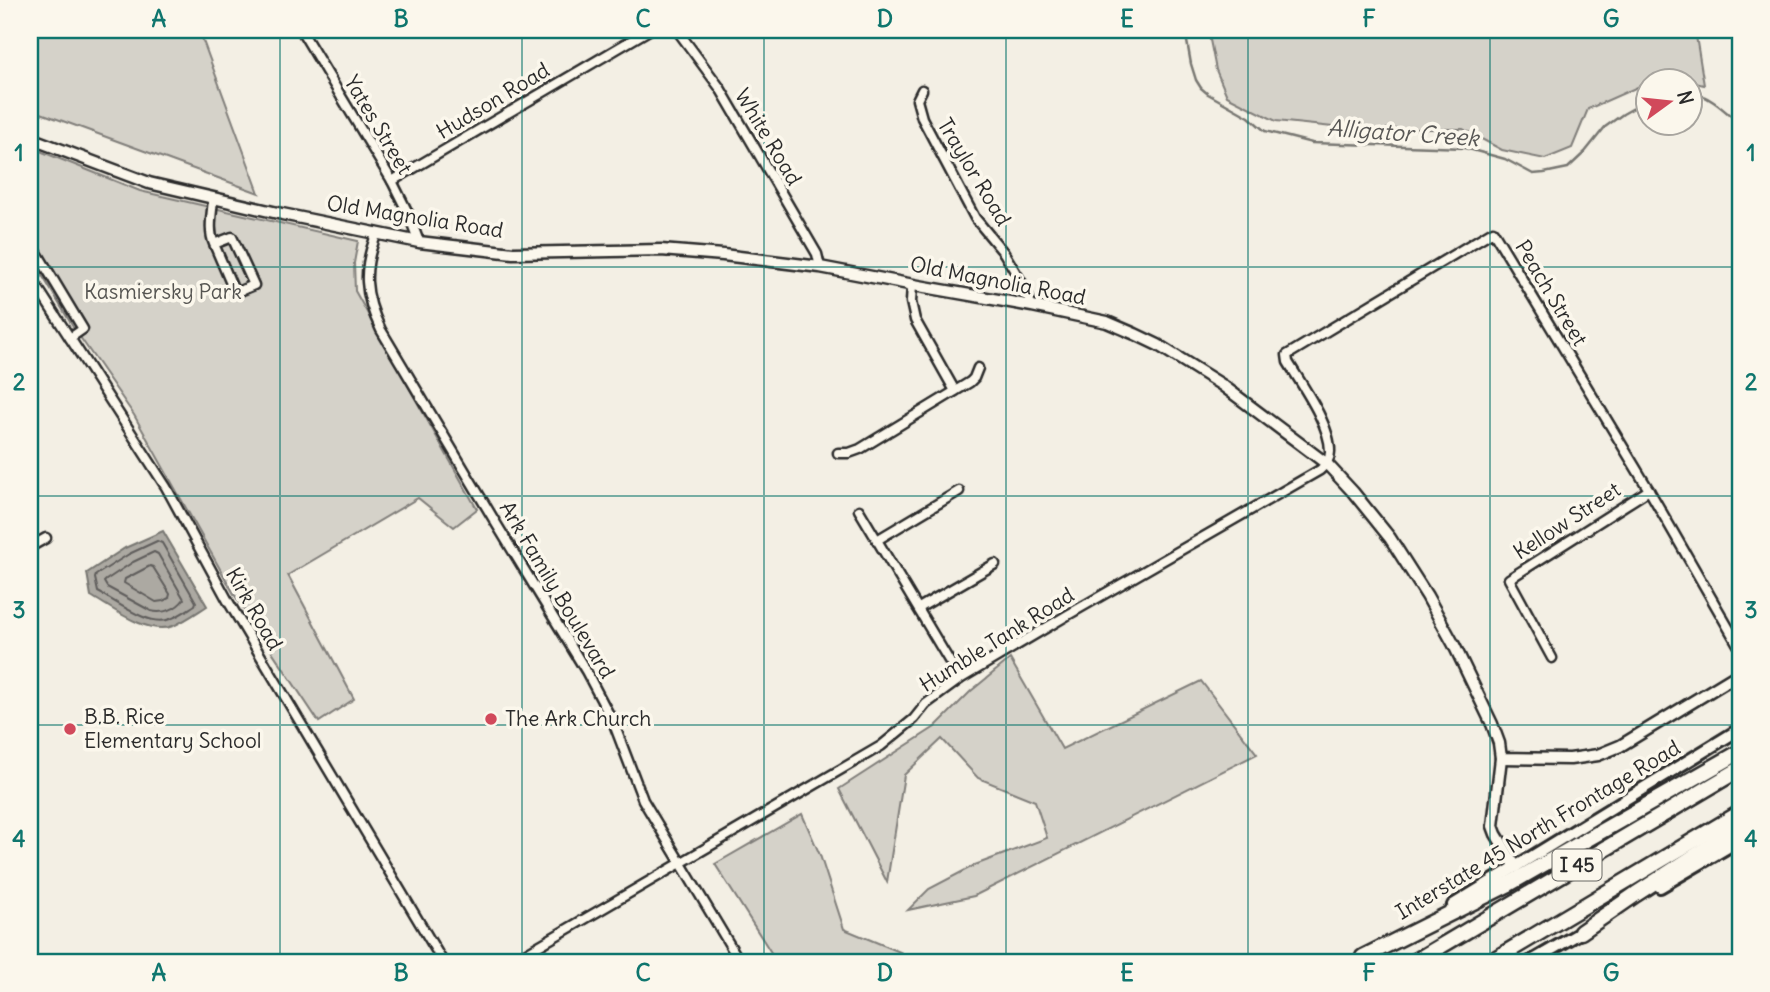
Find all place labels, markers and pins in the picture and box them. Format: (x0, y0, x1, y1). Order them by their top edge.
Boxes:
place label: B.B. Rice Elementary School (84, 703, 261, 754)
place label: The Ark Church (505, 705, 651, 732)
marker: The Ark Church (483, 711, 499, 727)
marker: B.B. Rice Elementary School (62, 721, 78, 737)

